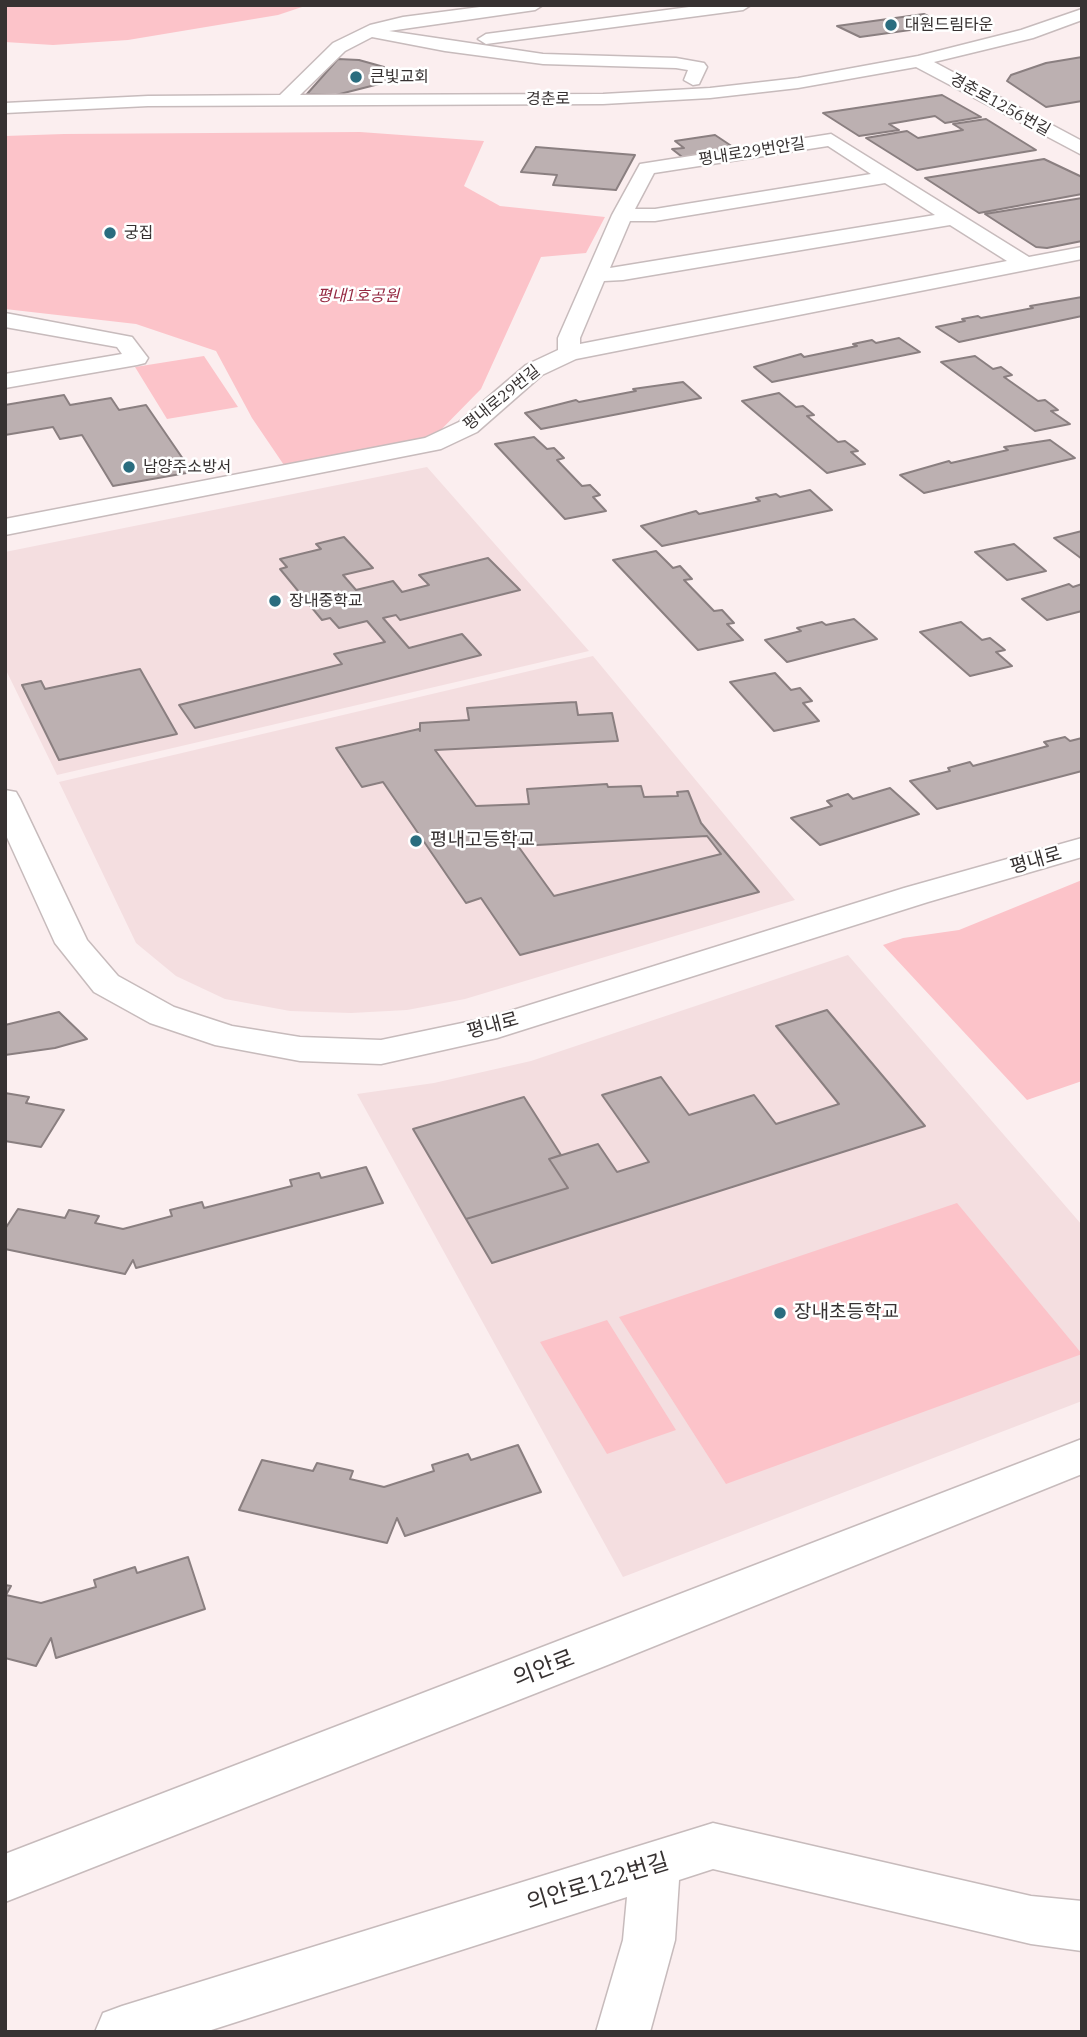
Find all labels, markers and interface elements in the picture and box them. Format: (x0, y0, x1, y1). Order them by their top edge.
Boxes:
place label: 대원드림타운 (905, 15, 993, 35)
marker: 대원드림타운 (883, 17, 899, 33)
place label: 큰빛교회 (370, 67, 429, 87)
marker: 큰빛교회 (348, 69, 364, 85)
street label: 경춘로1256번길 (946, 69, 1054, 141)
street label: 경춘로 (526, 89, 570, 109)
street label: 평내로29번안길 (697, 134, 807, 170)
place label: 궁집 (124, 223, 153, 243)
marker: 궁집 (102, 225, 118, 241)
park label: 평내1호공원 (317, 286, 399, 306)
street label: 평내로29번길 (460, 361, 544, 435)
place label: 남양주소방서 (143, 457, 231, 477)
marker: 남양주소방서 (121, 459, 137, 475)
place label: 장내중학교 (289, 591, 363, 611)
marker: 장내중학교 (267, 593, 283, 609)
place label: 평내고등학교 (430, 830, 535, 852)
marker: 평내고등학교 (408, 833, 424, 849)
street label: 평내로 (1008, 843, 1064, 879)
street label: 평내로 (465, 1008, 521, 1044)
place label: 장내초등학교 (794, 1302, 899, 1324)
marker: 장내초등학교 (772, 1305, 788, 1321)
street label: 의안로 (509, 1645, 579, 1693)
street label: 의안로122번길 (524, 1848, 672, 1918)

